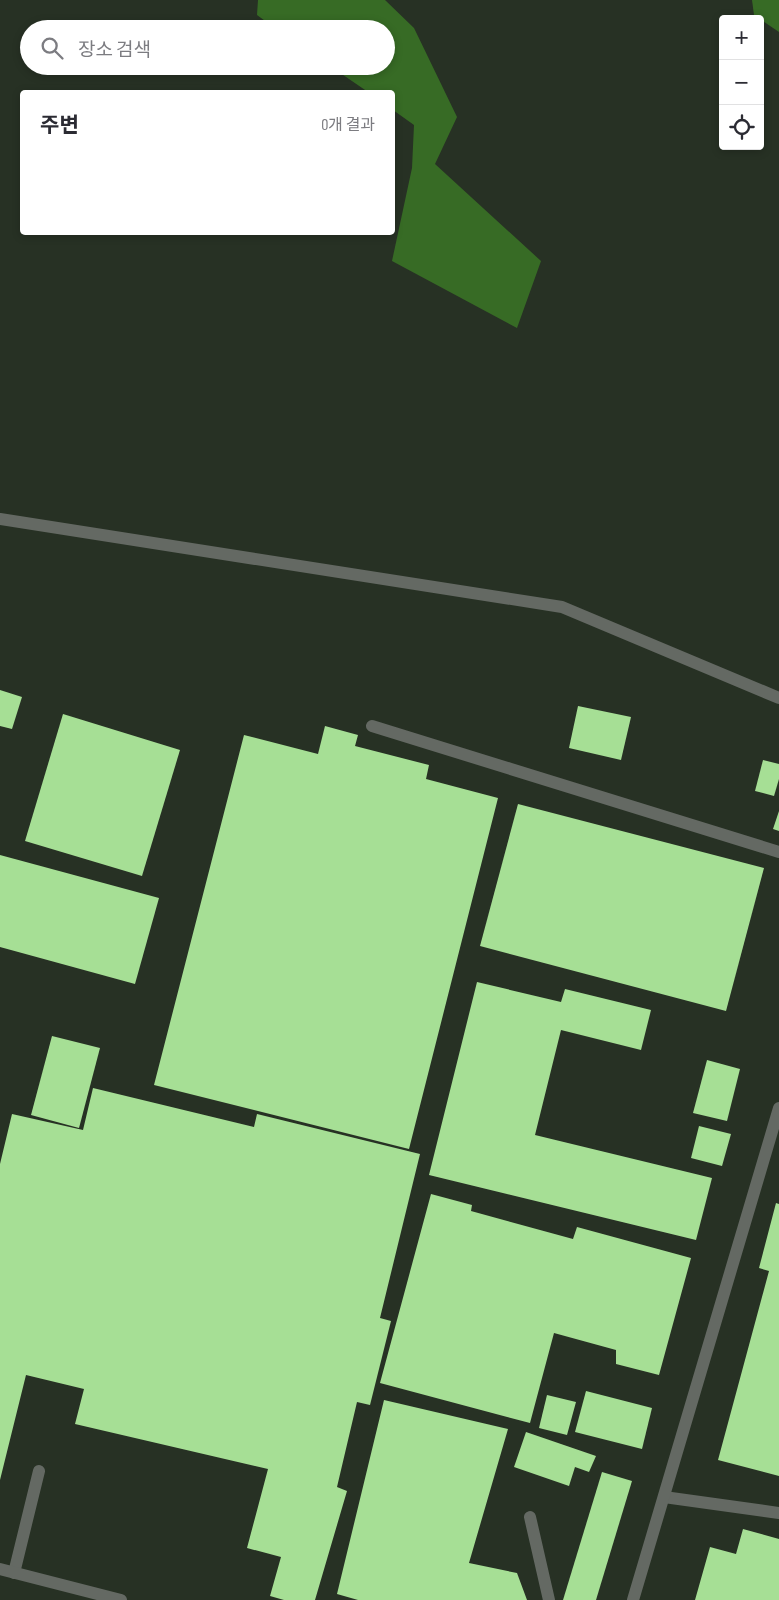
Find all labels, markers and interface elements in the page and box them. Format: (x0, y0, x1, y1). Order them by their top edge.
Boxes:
map controls (719, 15, 764, 150)
button: + (719, 15, 764, 60)
search box (20, 20, 395, 75)
icon: search (38, 34, 66, 62)
text: 장소 검색 (78, 39, 151, 62)
button: − (719, 60, 764, 105)
button: locate (719, 105, 764, 150)
text: 주변 (40, 113, 79, 138)
text: 0개 결과 (321, 116, 375, 135)

